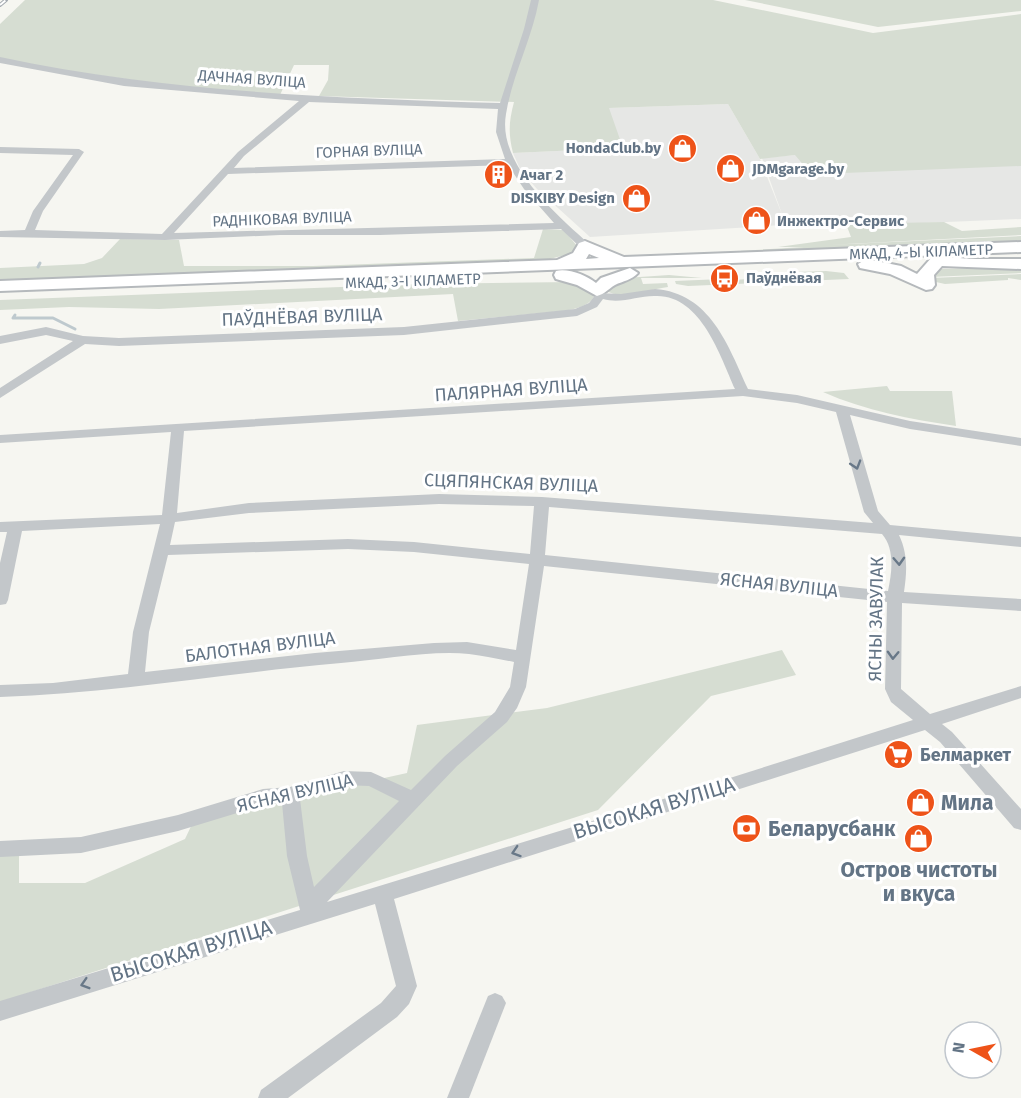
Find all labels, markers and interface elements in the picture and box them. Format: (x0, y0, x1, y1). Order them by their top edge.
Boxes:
street label: ДАЧНАЯ ВУЛІЦА (197, 66, 307, 92)
shop icon: HondaClub.by (666, 132, 698, 164)
place label: HondaClub.by (566, 139, 661, 157)
street label: ГОРНАЯ ВУЛІЦА (315, 140, 423, 162)
shop icon: JDMgarage.by (715, 153, 747, 185)
building icon: Ачаг 2 (483, 159, 515, 191)
place label: JDMgarage.by (751, 160, 844, 178)
place label: Ачаг 2 (519, 166, 563, 184)
shop icon: DISKIBY Design (620, 182, 652, 214)
place label: DISKIBY Design (511, 189, 615, 207)
shop icon: Инжектро-Сервис (740, 205, 772, 237)
street label: РАДНІКОВАЯ ВУЛІЦА (212, 208, 352, 230)
place label: Инжектро-Сервис (777, 212, 905, 230)
street label: МКАД, 4-Ы КІЛАМЕТР (849, 240, 994, 264)
bus stop icon: Паўднёвая (709, 262, 741, 294)
place label: Паўднёвая (746, 269, 822, 287)
street label: МКАД, 3-І КІЛАМЕТР (345, 270, 481, 292)
street label: ПАЎДНЁВАЯ ВУЛІЦА (221, 302, 383, 331)
street label: ПАЛЯРНАЯ ВУЛІЦА (434, 374, 589, 406)
one-way arrow (849, 459, 861, 470)
street label: СЦЯПЯНСКАЯ ВУЛІЦА (424, 469, 599, 497)
street label: ЯСНЫ ЗАВУЛАК (864, 556, 888, 682)
one-way arrow (892, 556, 905, 565)
street label: ЯСНАЯ ВУЛІЦА (719, 568, 840, 602)
street label: БАЛОТНАЯ ВУЛІЦА (184, 627, 337, 667)
one-way arrow (886, 651, 899, 660)
supermarket icon: Белмаркет (883, 739, 915, 771)
place label: Белмаркет (920, 744, 1012, 766)
street label: ЯСНАЯ ВУЛІЦА (235, 769, 356, 817)
street label: ВЫСОКАЯ ВУЛІЦА (570, 771, 738, 845)
shop icon: Мила (904, 787, 936, 819)
place label: Мила (941, 790, 993, 816)
bank icon: Беларусбанк (731, 813, 763, 845)
place label: Беларусбанк (768, 816, 896, 842)
shop icon: Остров чистоты и вкуса (903, 823, 935, 855)
one-way arrow (511, 844, 522, 857)
place label: Остров чистоты и вкуса (840, 857, 998, 907)
street label: ВЫСОКАЯ ВУЛІЦА (107, 914, 275, 988)
one-way arrow (81, 977, 91, 989)
north arrow (943, 1020, 1003, 1080)
text: N (948, 1041, 969, 1054)

